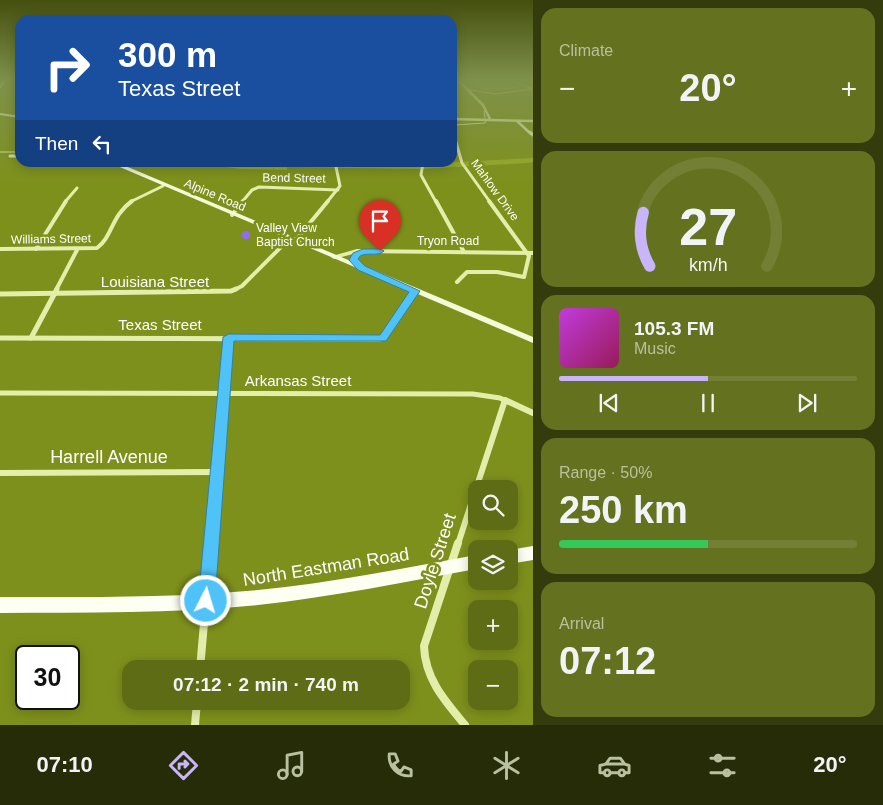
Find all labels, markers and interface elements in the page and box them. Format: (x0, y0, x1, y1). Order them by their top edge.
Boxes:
icon: right (35, 35, 100, 100)
text: 300 m (118, 35, 217, 74)
text: Climate (559, 42, 613, 59)
text: 20° (679, 67, 737, 109)
text: − (559, 73, 575, 104)
text: + (841, 73, 857, 104)
text: Texas Street (118, 76, 240, 101)
icon: left (88, 130, 116, 158)
text: Then (35, 133, 78, 154)
street label: Mahlow Drive (468, 156, 522, 224)
street label: Bend Street (262, 170, 326, 186)
street label: Alpine Road (182, 176, 248, 214)
text: 27 (679, 198, 737, 256)
pin (359, 200, 401, 251)
icon: arrive (366, 207, 394, 235)
place label: Valley View Baptist Church (256, 221, 335, 249)
marker: Valley View Baptist Church (240, 229, 252, 241)
street label: Williams Street (11, 231, 92, 247)
street label: Tryon Road (417, 234, 479, 248)
text: km/h (689, 255, 727, 275)
street label: Louisiana Street (101, 273, 210, 290)
street label: Texas Street (118, 316, 203, 333)
text: 105.3 FM (634, 318, 714, 339)
text: Music (634, 340, 676, 357)
street label: Arkansas Street (245, 372, 352, 389)
icon: previous (595, 389, 623, 417)
icon: pause (694, 389, 722, 417)
icon: next (793, 389, 821, 417)
street label: Harrell Avenue (50, 447, 168, 467)
text: Range · 50% (559, 464, 652, 481)
map controls (468, 480, 518, 710)
button: search (468, 480, 518, 530)
text: 250 km (559, 489, 688, 531)
street label: Doyle Street (410, 511, 460, 611)
button: layers (468, 540, 518, 590)
street label: North Eastman Road (241, 544, 411, 590)
position arrow (179, 574, 231, 626)
button: + (468, 600, 518, 650)
text: Arrival (559, 615, 604, 632)
text: 07:12 (559, 640, 656, 682)
speed limit sign: 30 (15, 645, 80, 710)
button: − (468, 660, 518, 710)
text: 07:12 · 2 min · 740 m (173, 674, 359, 695)
icon: directions (166, 748, 201, 783)
icon: music (274, 748, 309, 783)
icon: phone (382, 748, 417, 783)
icon: climate (489, 748, 524, 783)
icon: car (597, 748, 632, 783)
icon: filters (705, 748, 740, 783)
text: 07:10 (36, 752, 93, 777)
text: 20° (813, 752, 846, 777)

